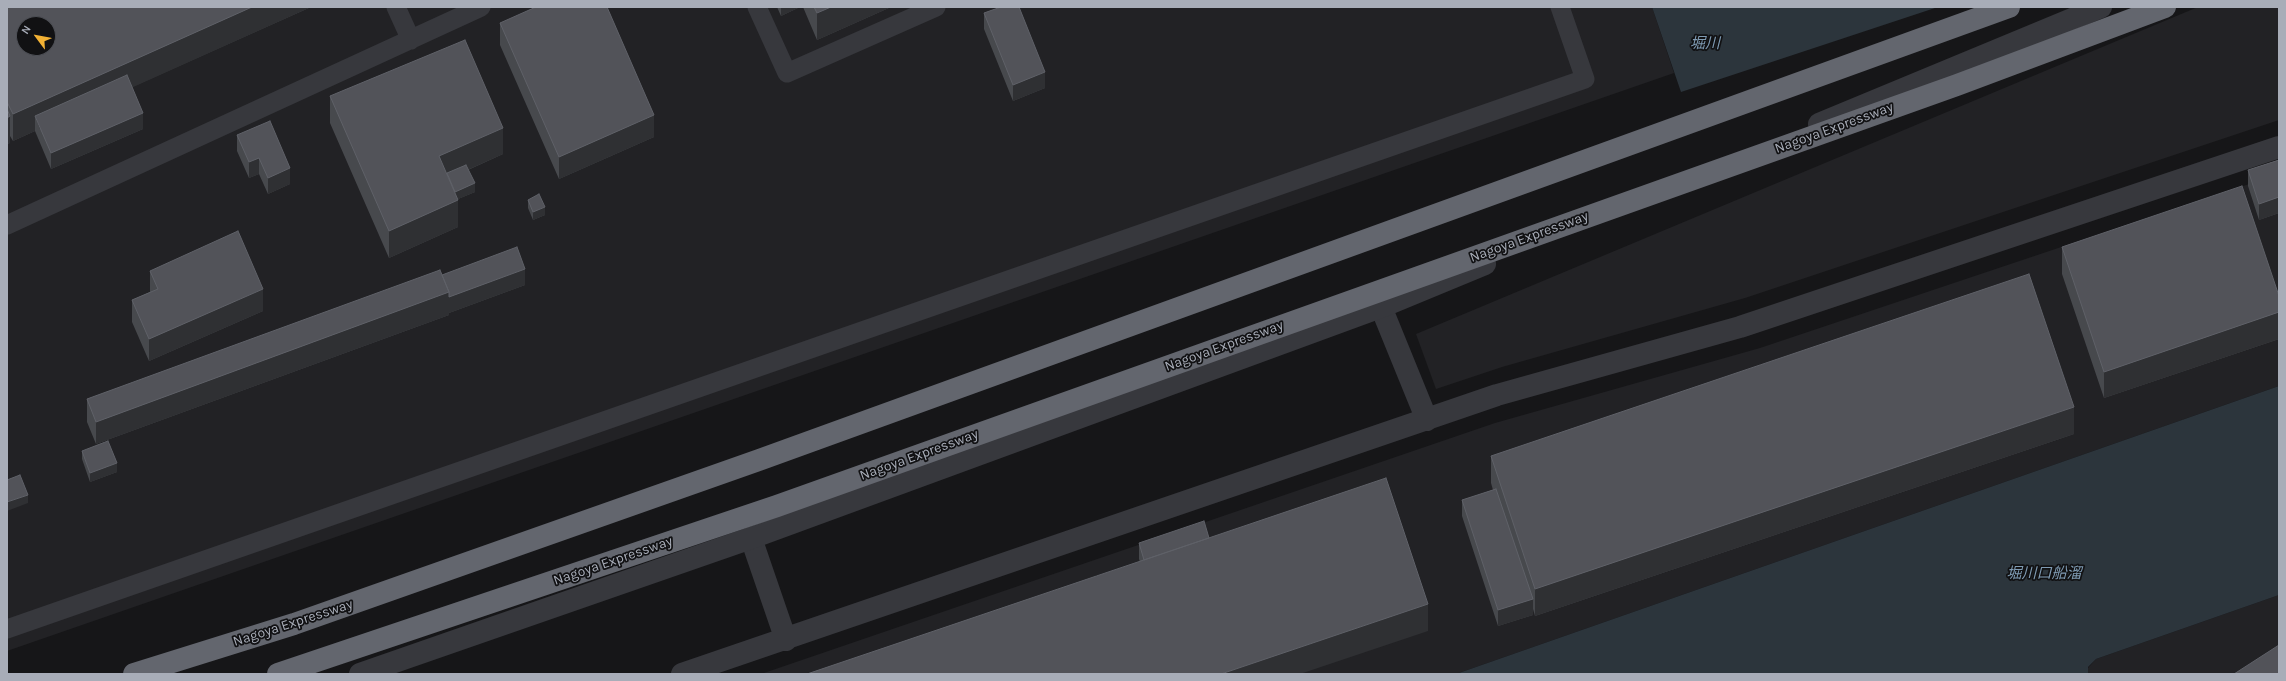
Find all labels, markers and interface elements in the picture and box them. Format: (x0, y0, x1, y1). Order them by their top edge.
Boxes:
north arrow (16, 16, 56, 56)
text: N (19, 23, 34, 37)
water label: 堀川 (1690, 35, 1720, 53)
street label: Nagoya Expressway (1772, 99, 1896, 157)
street label: Nagoya Expressway (1467, 208, 1591, 266)
street label: Nagoya Expressway (1162, 317, 1286, 375)
street label: Nagoya Expressway (857, 426, 981, 484)
street label: Nagoya Expressway (551, 533, 675, 589)
water label: 堀川口船溜 (2007, 565, 2081, 583)
street label: Nagoya Expressway (231, 596, 355, 650)

